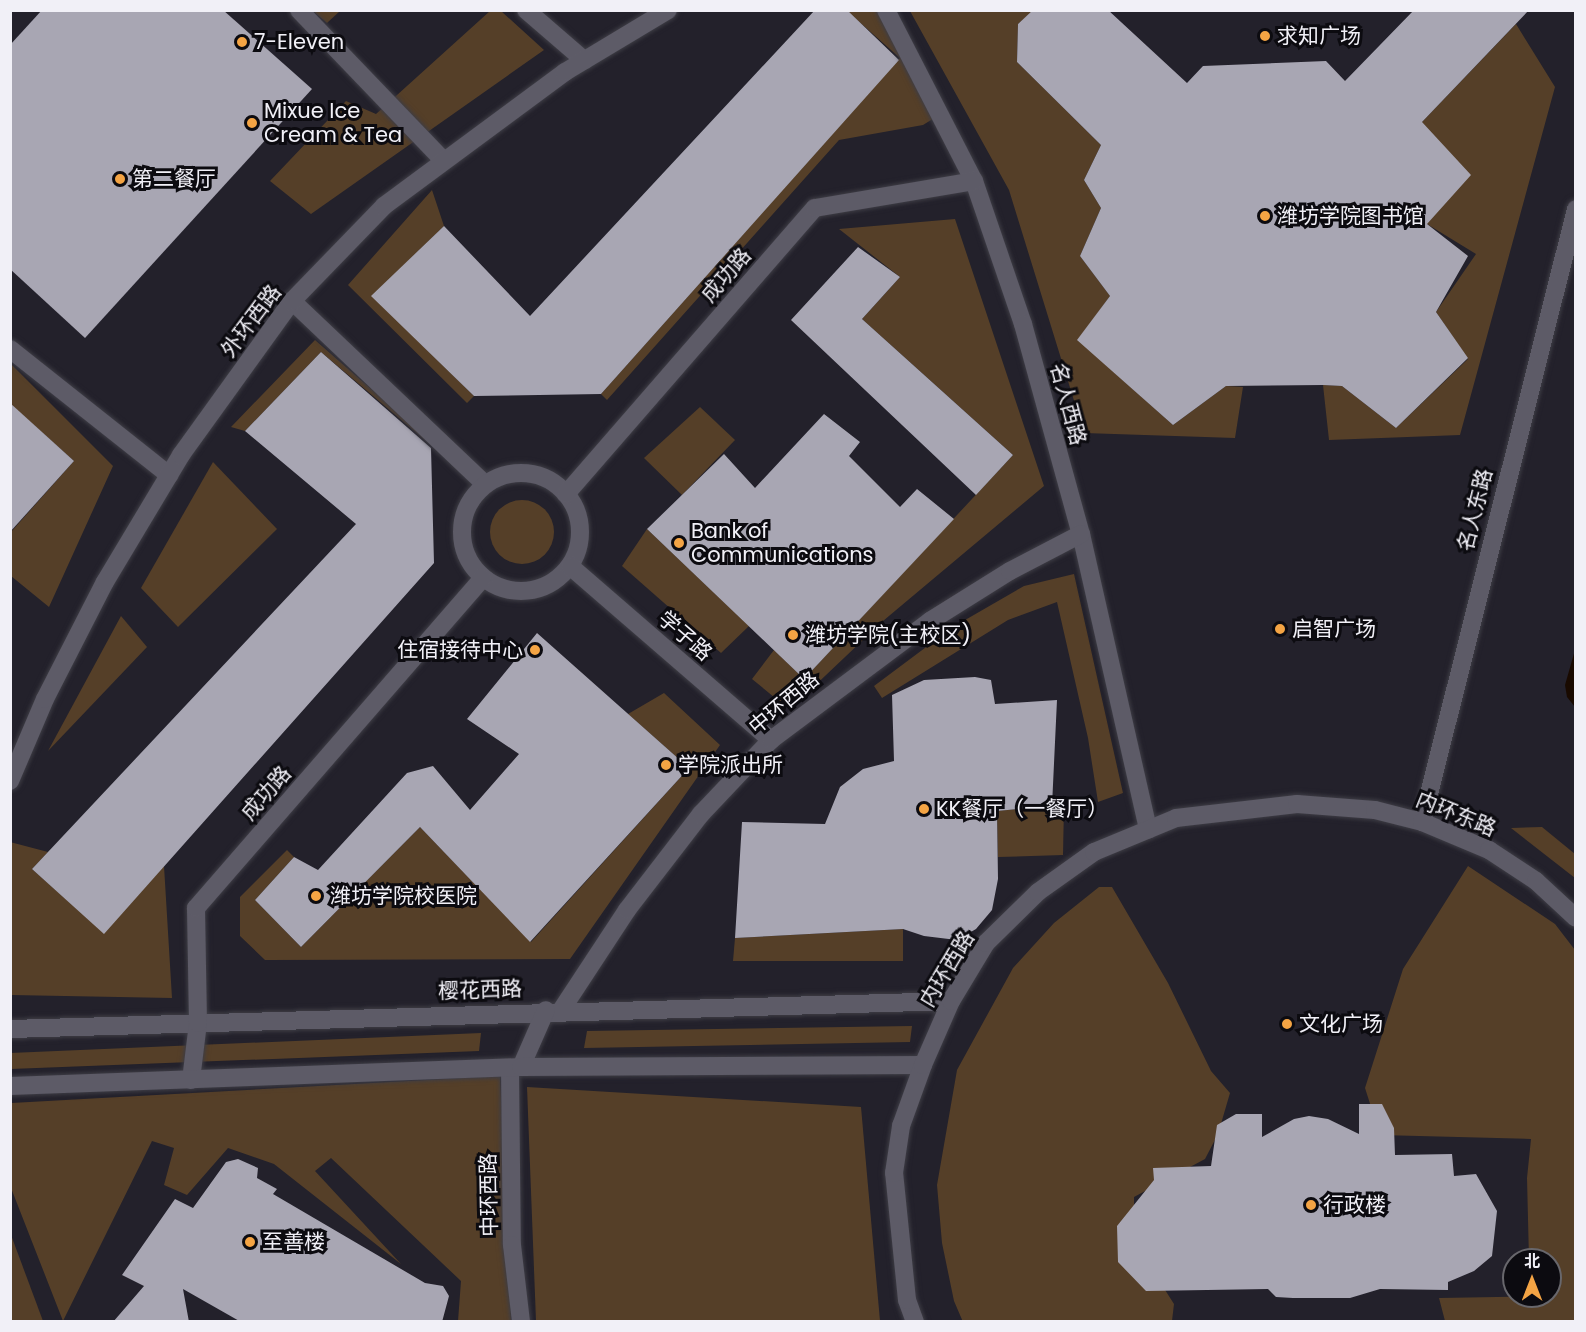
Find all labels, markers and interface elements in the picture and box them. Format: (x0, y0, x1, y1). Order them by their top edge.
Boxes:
place label: 求知广场 (1277, 23, 1361, 49)
place label: 7-Eleven (254, 29, 344, 55)
marker: 求知广场 (1258, 29, 1272, 43)
marker: 7-Eleven (235, 35, 249, 49)
place label: Mixue Ice Cream & Tea (264, 98, 402, 148)
marker: Mixue Ice Cream & Tea (245, 116, 259, 130)
place label: 第二餐厅 (132, 166, 216, 192)
marker: 第二餐厅 (113, 172, 127, 186)
place label: 潍坊学院图书馆 (1277, 203, 1424, 229)
marker: 潍坊学院图书馆 (1258, 209, 1272, 223)
street label: 成功路 (696, 243, 756, 307)
street label: 外环西路 (216, 280, 286, 362)
street label: 名人西路 (1045, 360, 1091, 448)
street label: 名人东路 (1453, 466, 1497, 554)
place label: Bank of Communications (691, 518, 874, 568)
marker: Bank of Communications (672, 536, 686, 550)
street label: 学子路 (653, 606, 717, 666)
place label: 启智广场 (1292, 616, 1376, 642)
place label: 潍坊学院(主校区) (805, 622, 971, 648)
marker: 启智广场 (1273, 622, 1287, 636)
marker: 潍坊学院(主校区) (786, 628, 800, 642)
place label: 住宿接待中心 (397, 637, 523, 663)
marker: 住宿接待中心 (528, 643, 542, 657)
street label: 中环西路 (744, 666, 824, 740)
place label: 学院派出所 (678, 752, 783, 778)
marker: 学院派出所 (659, 758, 673, 772)
street label: 成功路 (236, 761, 296, 825)
street label: 内环东路 (1412, 787, 1500, 841)
place label: KK餐厅（一餐厅） (936, 796, 1108, 822)
marker: KK餐厅（一餐厅） (917, 802, 931, 816)
place label: 潍坊学院校医院 (330, 883, 477, 909)
marker: 潍坊学院校医院 (307, 887, 325, 905)
street label: 内环西路 (915, 927, 979, 1011)
street label: 樱花西路 (438, 976, 522, 1004)
place label: 文化广场 (1299, 1011, 1383, 1037)
marker: 文化广场 (1280, 1017, 1294, 1031)
street label: 中环西路 (476, 1153, 502, 1237)
place label: 行政楼 (1323, 1192, 1386, 1218)
marker: 行政楼 (1304, 1198, 1318, 1212)
place label: 至善楼 (262, 1229, 325, 1255)
marker: 至善楼 (243, 1235, 257, 1249)
north arrow (1502, 1248, 1562, 1308)
text: 北 (1524, 1250, 1540, 1273)

